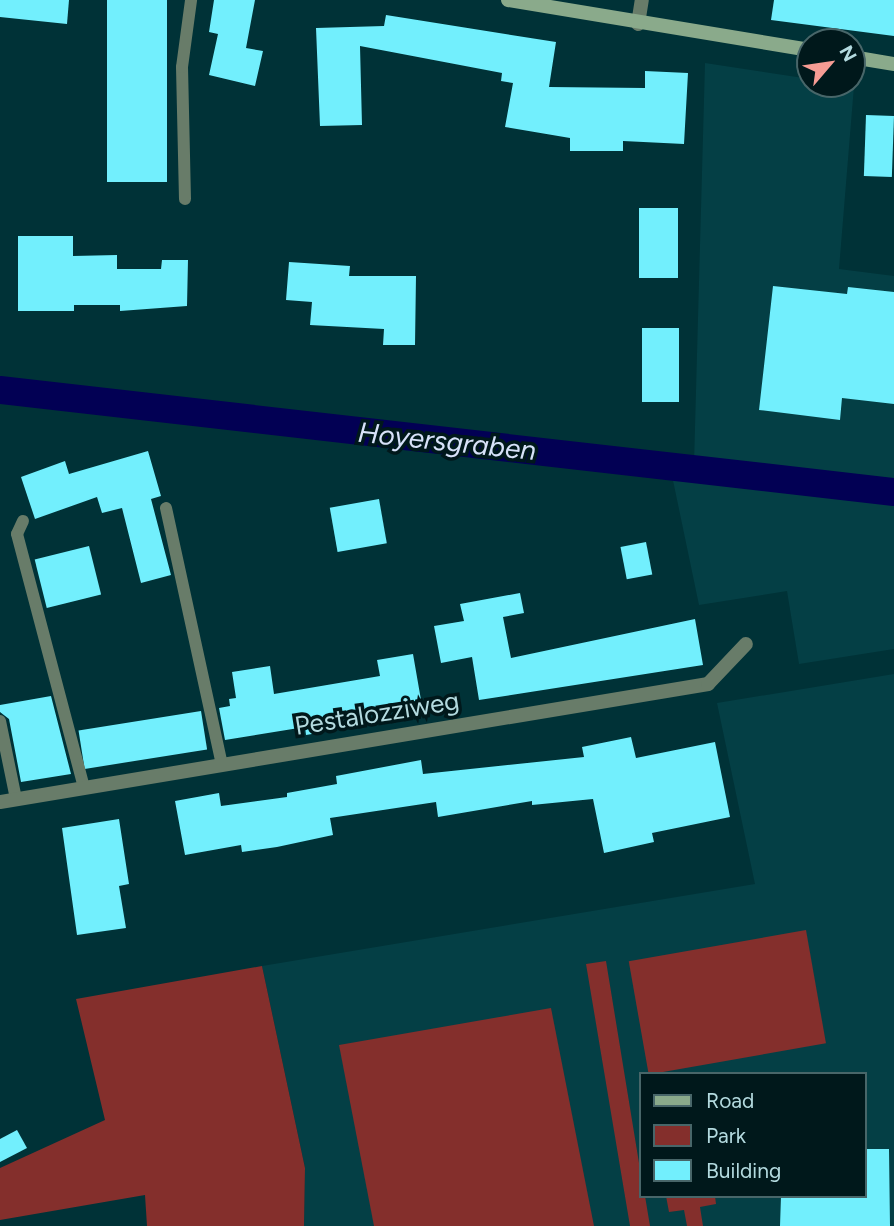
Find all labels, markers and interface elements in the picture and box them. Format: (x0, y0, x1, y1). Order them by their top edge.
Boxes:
north arrow (796, 28, 866, 98)
text: N (834, 42, 862, 66)
water label: Hoyersgraben (356, 415, 538, 467)
street label: Pestalozziweg (293, 686, 461, 742)
legend (638, 1072, 866, 1198)
text: Road (706, 1088, 754, 1113)
text: Park (706, 1123, 746, 1148)
text: Building (706, 1158, 781, 1183)

